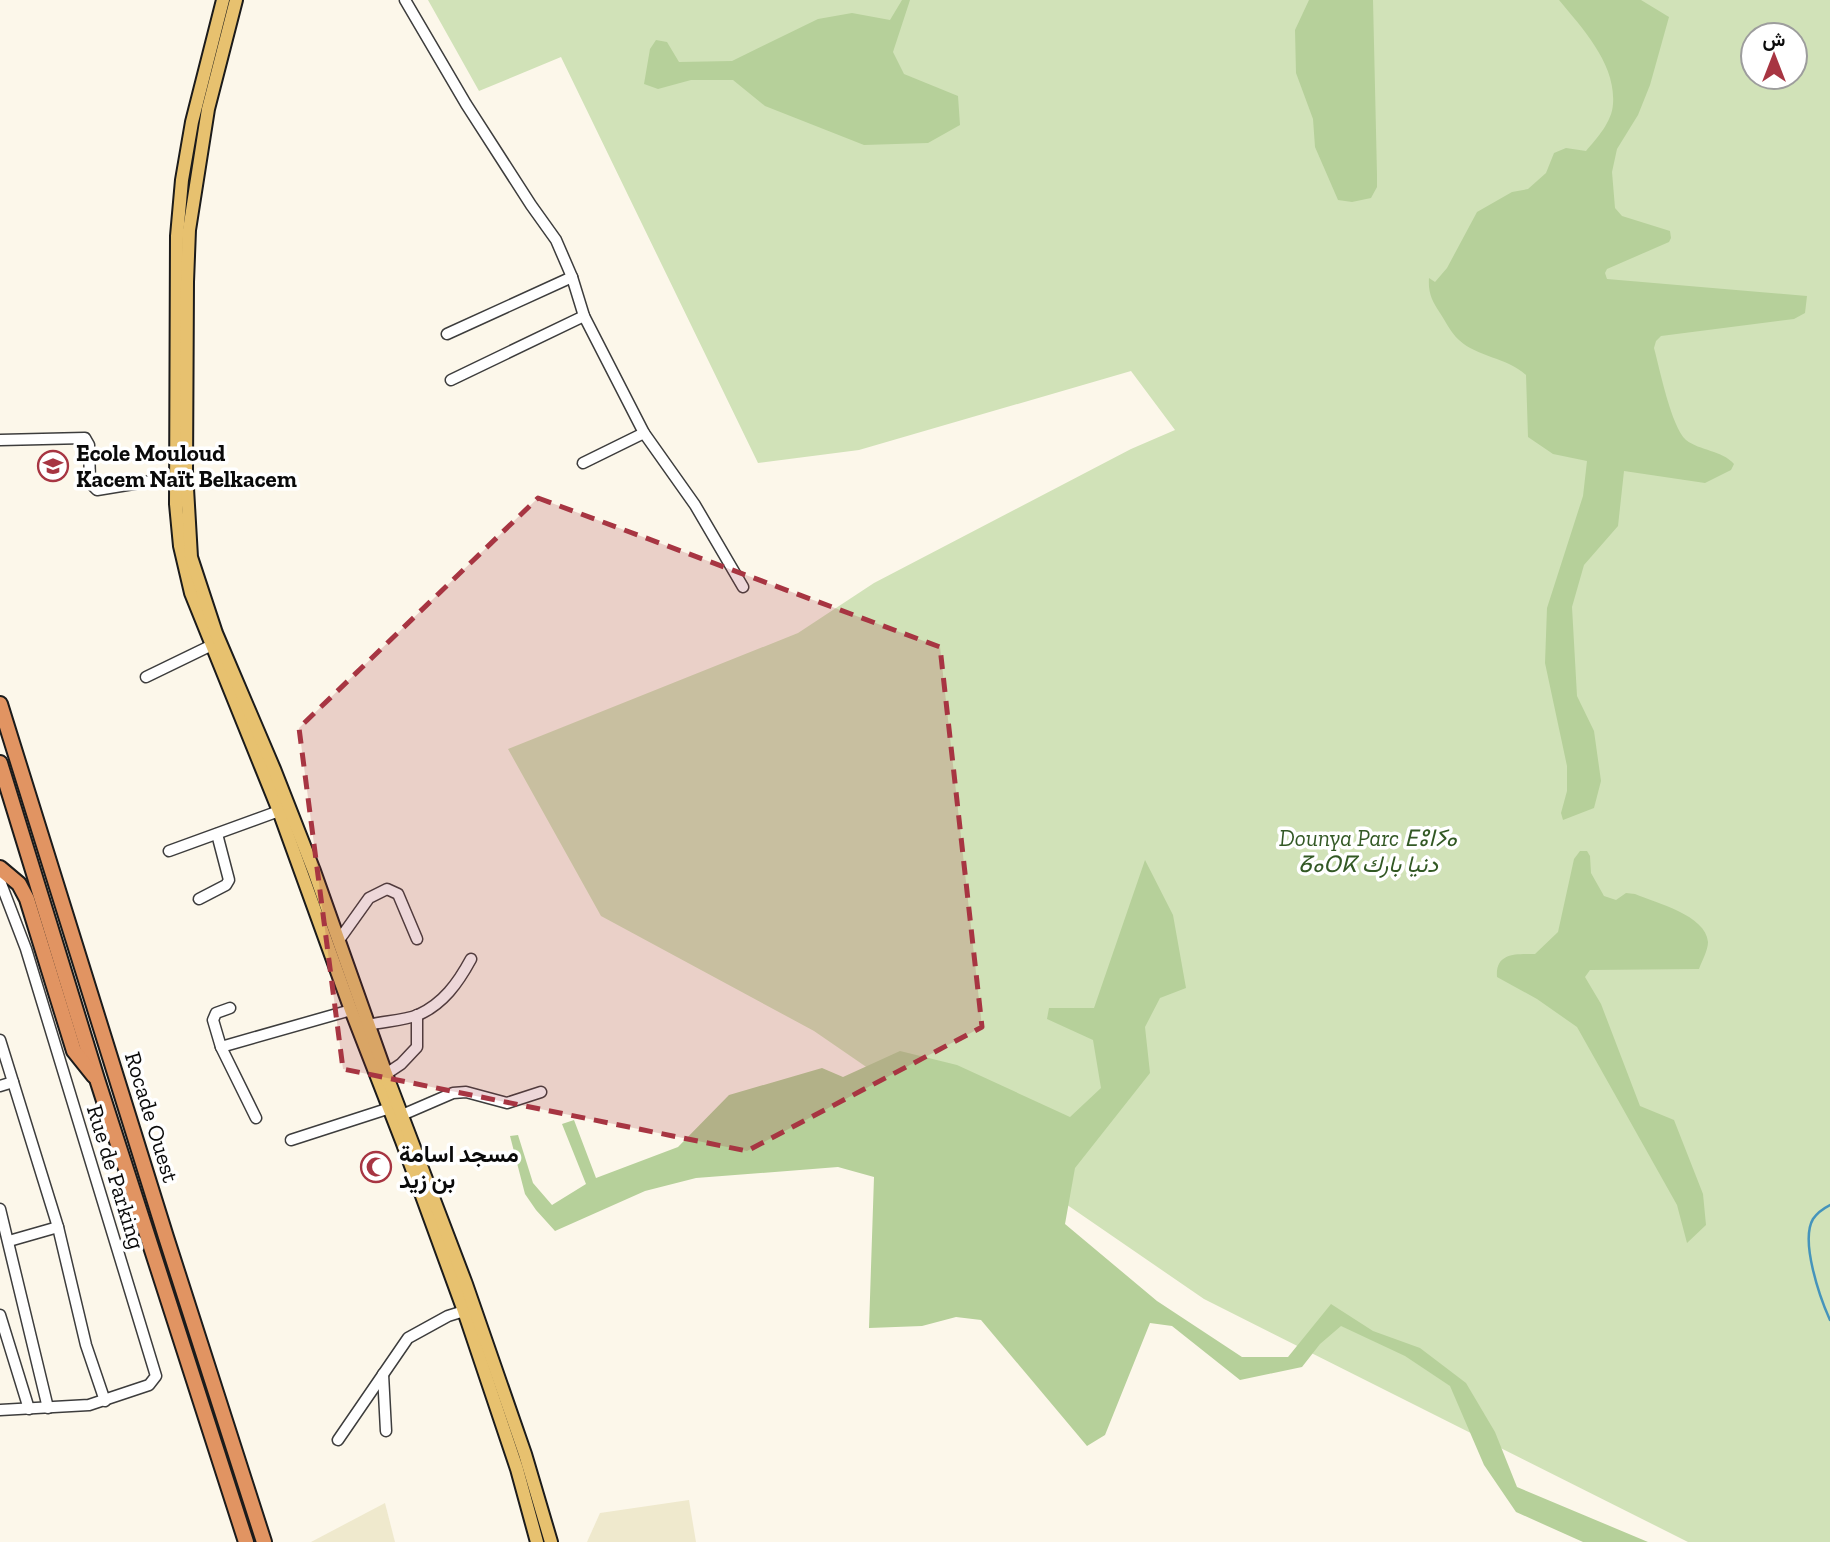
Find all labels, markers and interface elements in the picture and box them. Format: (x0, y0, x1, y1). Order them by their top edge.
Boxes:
north arrow (1739, 21, 1809, 91)
text: ش (1763, 28, 1786, 51)
place label: Ecole Mouloud Kacem Naït Belkacem (76, 439, 297, 493)
school or university icon: Ecole Mouloud Kacem Naït Belkacem (36, 449, 70, 483)
park label: Dounya Parc ⴹⵓⵏⵢⴰ ⵒⴰⵔⴽ دنيا بارك (1279, 824, 1458, 879)
street label: Rocade Ouest (119, 1048, 185, 1186)
street label: Rue de Parking (81, 1101, 151, 1253)
place label: مسجد اسامة بن زيد (399, 1140, 519, 1195)
mosque icon: مسجد اسامة بن زيد (359, 1150, 393, 1184)

